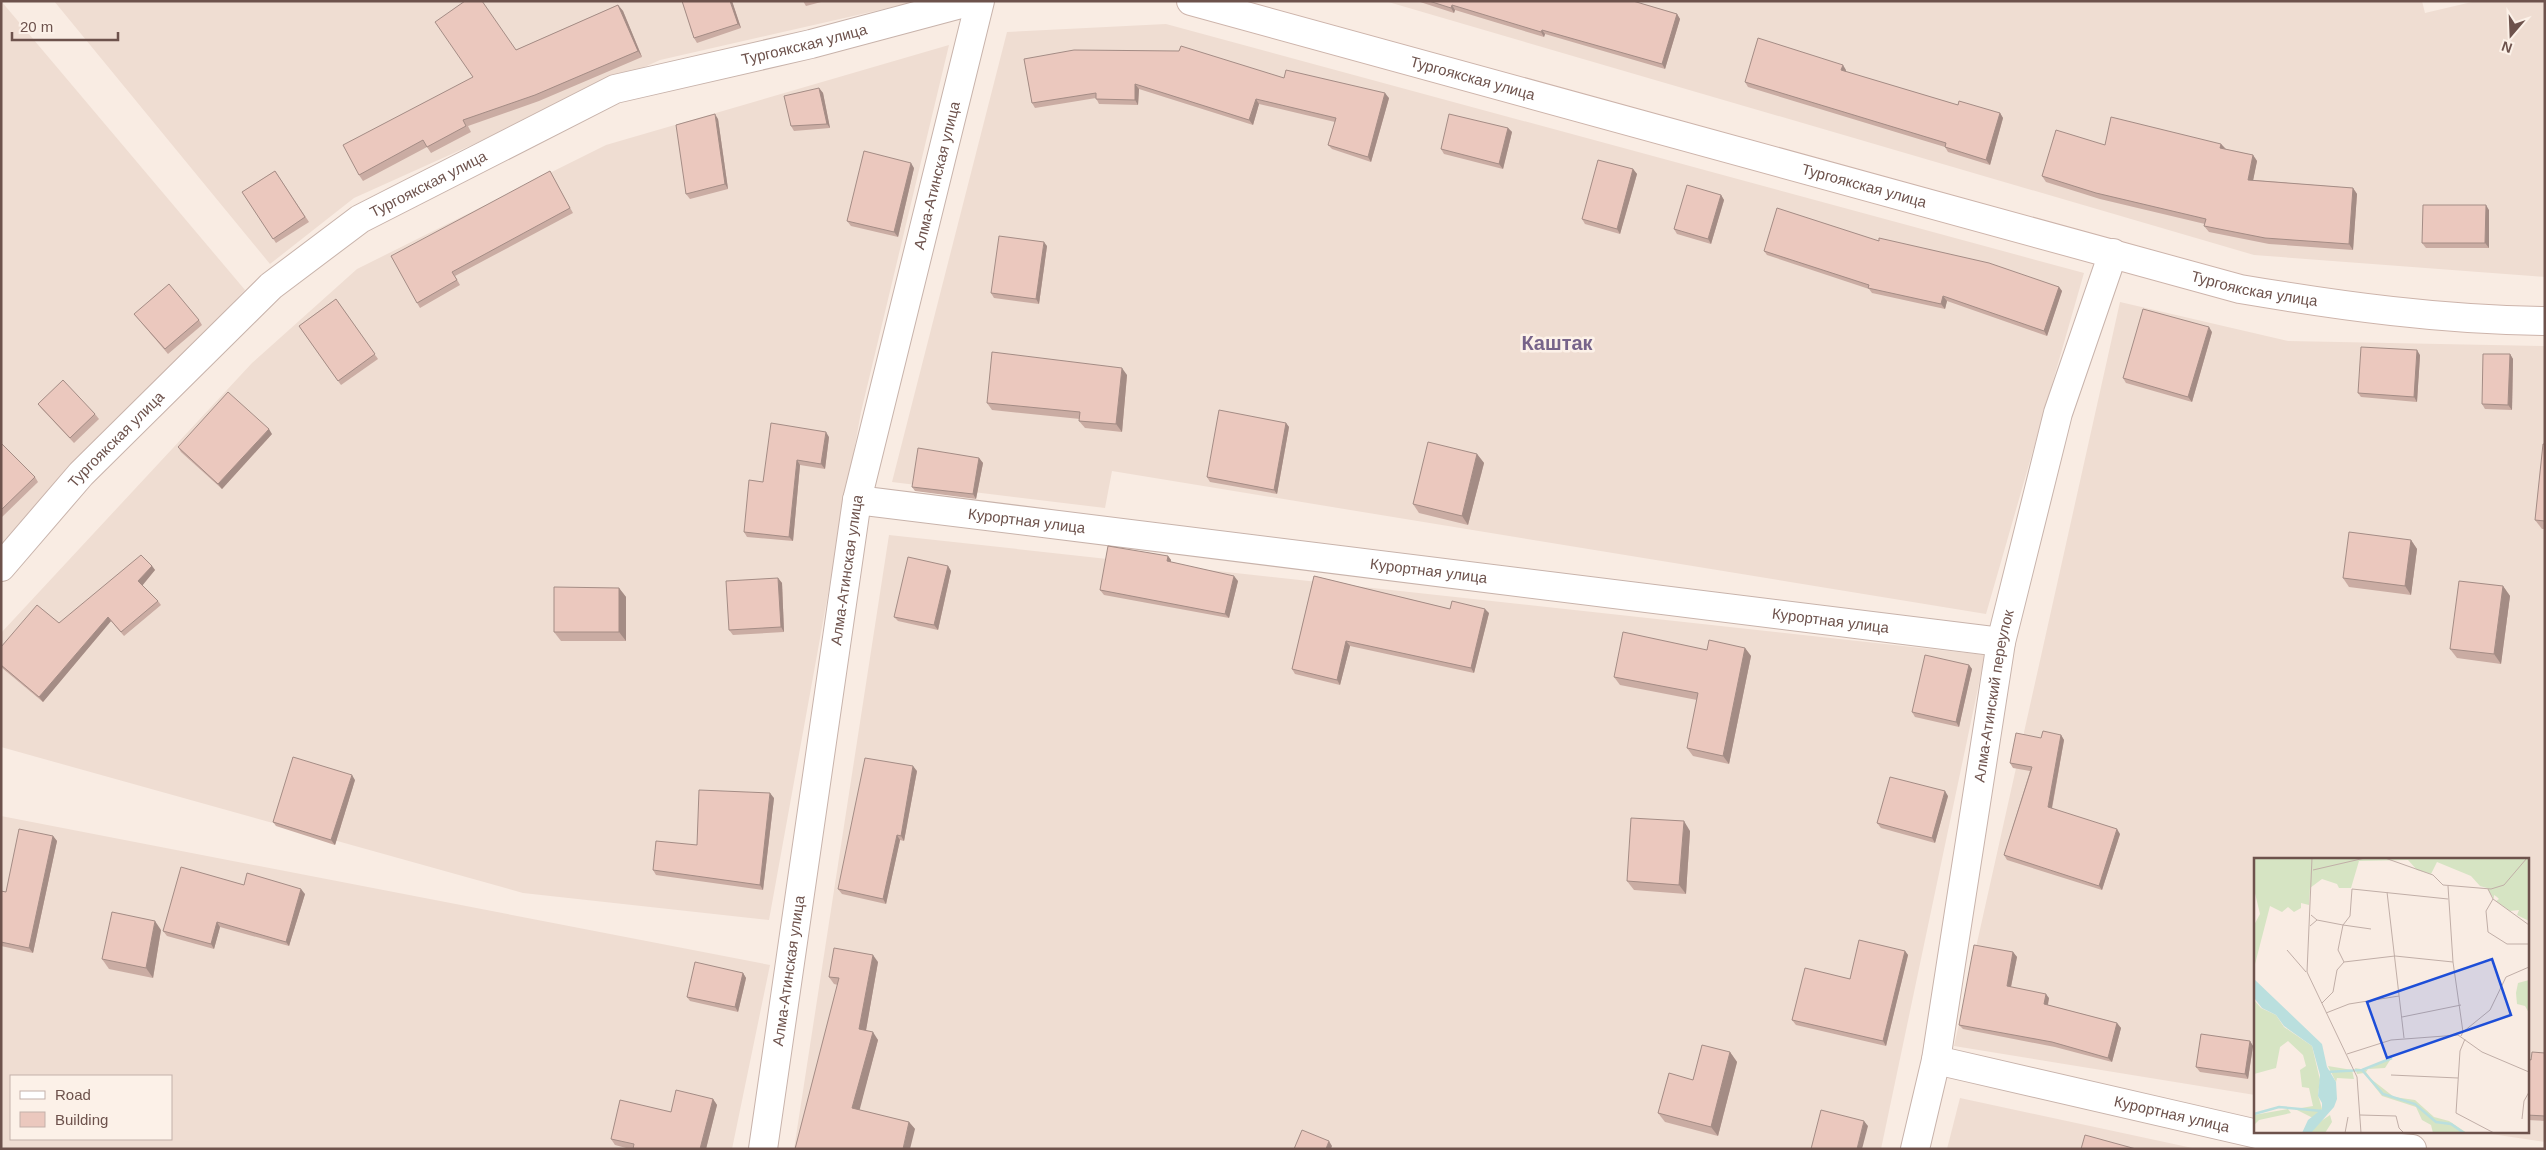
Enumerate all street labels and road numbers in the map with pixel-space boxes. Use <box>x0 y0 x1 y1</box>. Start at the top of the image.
street label: Тургоякская улица <box>740 20 869 68</box>
street label: Тургоякская улица <box>1408 53 1538 103</box>
street label: Алма-Атинская улица <box>910 99 963 251</box>
street label: Тургоякская улица <box>367 147 490 221</box>
street label: Тургоякская улица <box>1800 160 1929 211</box>
street label: Тургоякская улица <box>2190 267 2320 309</box>
street label: Тургоякская улица <box>64 387 168 491</box>
street label: Алма-Атинская улица <box>827 492 866 646</box>
street label: Курортная улица <box>967 505 1087 536</box>
street label: Курортная улица <box>1369 555 1489 586</box>
street label: Курортная улица <box>1771 605 1891 636</box>
street label: Алма-Атинский переулок <box>1970 607 2017 783</box>
street label: Алма-Атинская улица <box>769 894 808 1047</box>
street label: Курортная улица <box>2113 1092 2232 1135</box>

